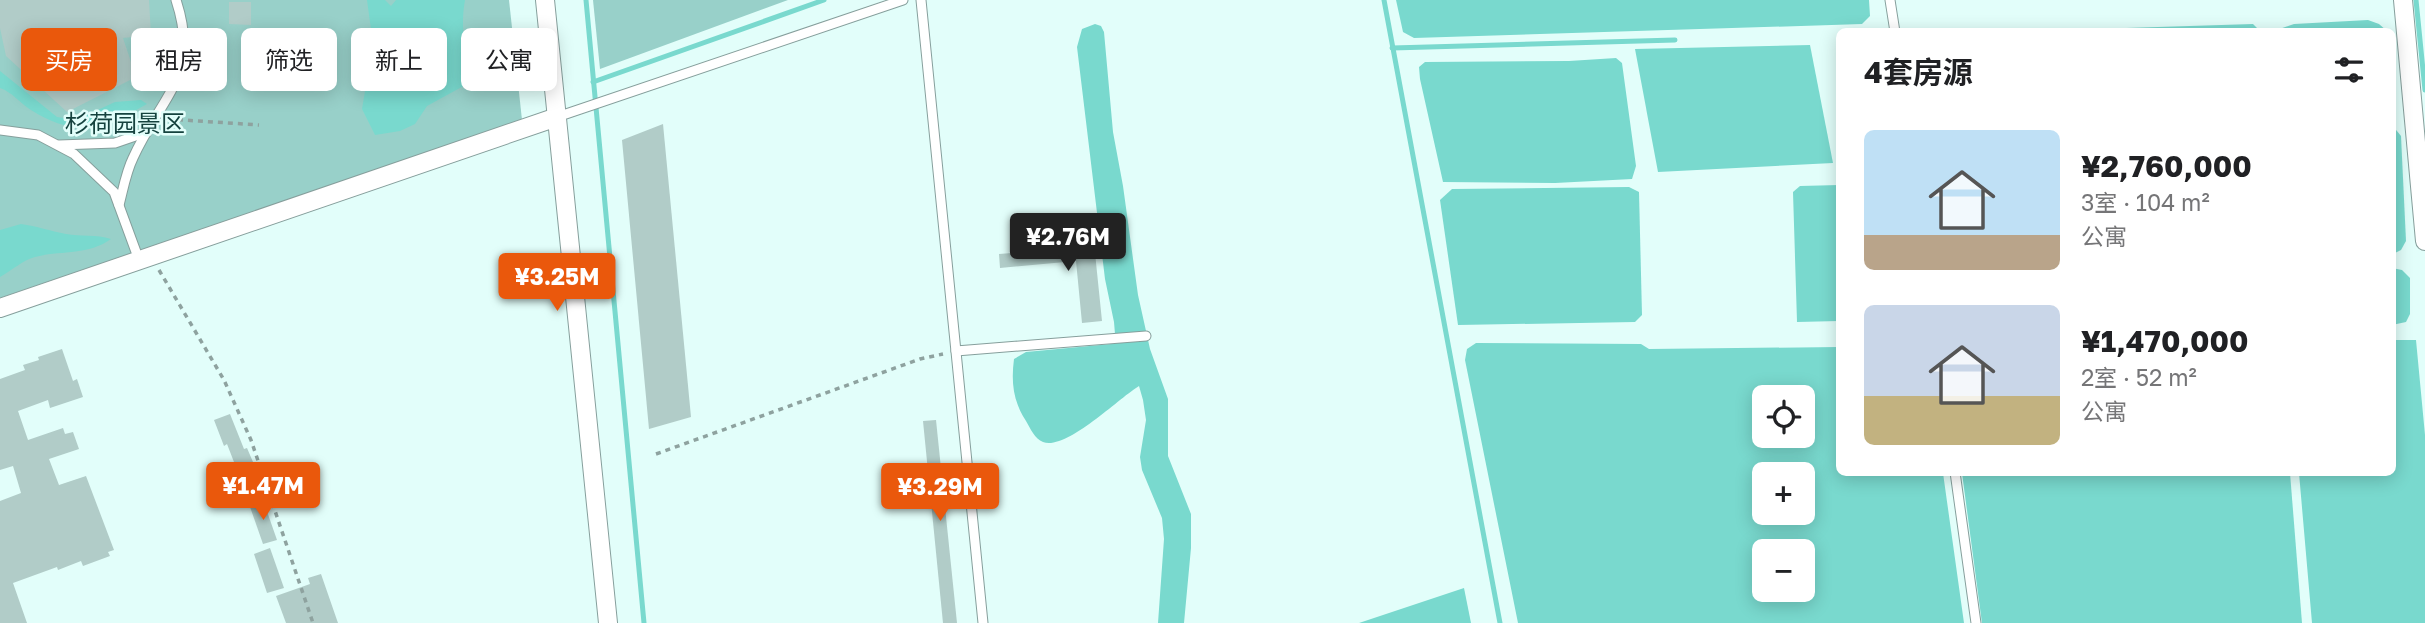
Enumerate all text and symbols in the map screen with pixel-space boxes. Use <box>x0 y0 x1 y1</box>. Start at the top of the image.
chip: 买房 <box>21 28 117 91</box>
chip: 租房 <box>131 28 227 91</box>
chip: 筛选 <box>241 28 337 91</box>
chip: 新上 <box>351 28 447 91</box>
chip: 公寓 <box>461 28 557 91</box>
icon: filters <box>2330 51 2368 89</box>
text: 4套房源 <box>1864 54 1973 90</box>
park label: 杉荷园景区 <box>65 108 185 137</box>
text: ¥2,760,000 <box>2081 148 2252 184</box>
icon: home <box>1920 158 2004 242</box>
text: 3室 · 104 m² <box>2081 188 2210 216</box>
pin: ¥2.76M <box>1011 214 1125 273</box>
text: ¥2.76M <box>1026 222 1110 250</box>
text: 公寓 <box>2081 222 2127 250</box>
pin: ¥3.25M <box>500 254 614 313</box>
text: ¥3.25M <box>514 262 600 290</box>
text: ¥1,470,000 <box>2081 323 2249 359</box>
icon: home <box>1920 333 2004 417</box>
text: 2室 · 52 m² <box>2081 363 2197 391</box>
map controls <box>1752 385 1815 602</box>
button: locate <box>1752 385 1815 448</box>
text: 公寓 <box>2081 397 2127 425</box>
pin: ¥1.47M <box>206 462 320 522</box>
button: + <box>1752 462 1815 525</box>
pin: ¥3.29M <box>883 463 997 523</box>
text: ¥1.47M <box>222 471 304 499</box>
text: ¥3.29M <box>897 472 983 500</box>
button: − <box>1752 539 1815 602</box>

